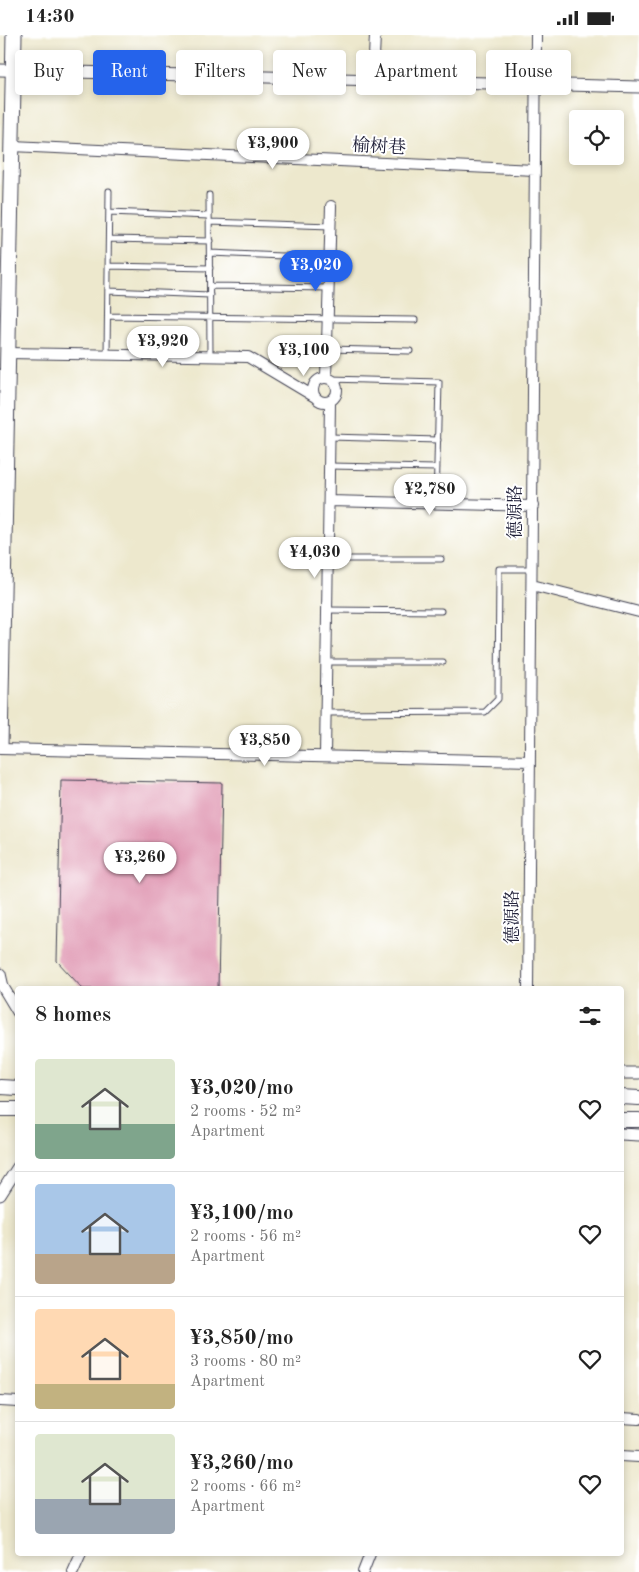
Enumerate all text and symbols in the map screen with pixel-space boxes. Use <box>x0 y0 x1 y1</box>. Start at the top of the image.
text: 14:30 <box>25 8 74 27</box>
chip: Buy <box>15 50 83 95</box>
chip: Rent <box>93 50 166 95</box>
chip: Filters <box>176 50 263 95</box>
chip: New <box>273 50 346 95</box>
chip: Apartment <box>356 50 476 95</box>
chip: House <box>486 50 571 95</box>
map controls <box>569 110 624 165</box>
button: locate <box>569 110 624 165</box>
pin: ¥3,900 <box>232 127 314 170</box>
street label: 榆树巷 <box>352 135 407 157</box>
text: ¥3,900 <box>248 136 298 152</box>
pin: ¥3,020 <box>275 249 357 292</box>
text: ¥3,020 <box>291 258 341 274</box>
pin: ¥3,920 <box>122 325 204 368</box>
text: ¥3,920 <box>138 334 188 350</box>
pin: ¥3,100 <box>263 335 345 377</box>
text: ¥3,100 <box>279 343 329 359</box>
pin: ¥2,780 <box>389 473 471 516</box>
text: ¥2,780 <box>405 482 455 498</box>
street label: 德源路 <box>505 485 525 539</box>
pin: ¥4,030 <box>274 537 356 579</box>
text: ¥4,030 <box>290 545 340 561</box>
pin: ¥3,850 <box>224 725 306 767</box>
text: ¥3,850 <box>240 733 290 749</box>
pin: ¥3,260 <box>99 841 181 884</box>
text: ¥3,260 <box>115 850 165 866</box>
street label: 德源路 <box>502 890 522 944</box>
icon: filters <box>576 1002 604 1030</box>
text: 8 homes <box>35 1005 111 1026</box>
text: ¥3,020/mo <box>190 1078 294 1099</box>
icon: home <box>75 1079 135 1139</box>
icon: heart <box>576 1095 604 1123</box>
text: 2 rooms · 52 m² <box>190 1104 301 1120</box>
text: Apartment <box>190 1124 265 1140</box>
text: ¥3,100/mo <box>190 1203 294 1224</box>
icon: home <box>75 1204 135 1264</box>
icon: heart <box>576 1220 604 1248</box>
text: 2 rooms · 56 m² <box>190 1229 301 1245</box>
text: Apartment <box>190 1249 265 1265</box>
text: ¥3,850/mo <box>190 1328 294 1349</box>
icon: home <box>75 1329 135 1389</box>
icon: heart <box>576 1345 604 1373</box>
text: 3 rooms · 80 m² <box>190 1354 301 1370</box>
text: Apartment <box>190 1374 265 1390</box>
text: ¥3,260/mo <box>190 1453 294 1474</box>
icon: home <box>75 1454 135 1514</box>
icon: heart <box>576 1470 604 1498</box>
text: 2 rooms · 66 m² <box>190 1479 301 1495</box>
text: Apartment <box>190 1499 265 1515</box>

